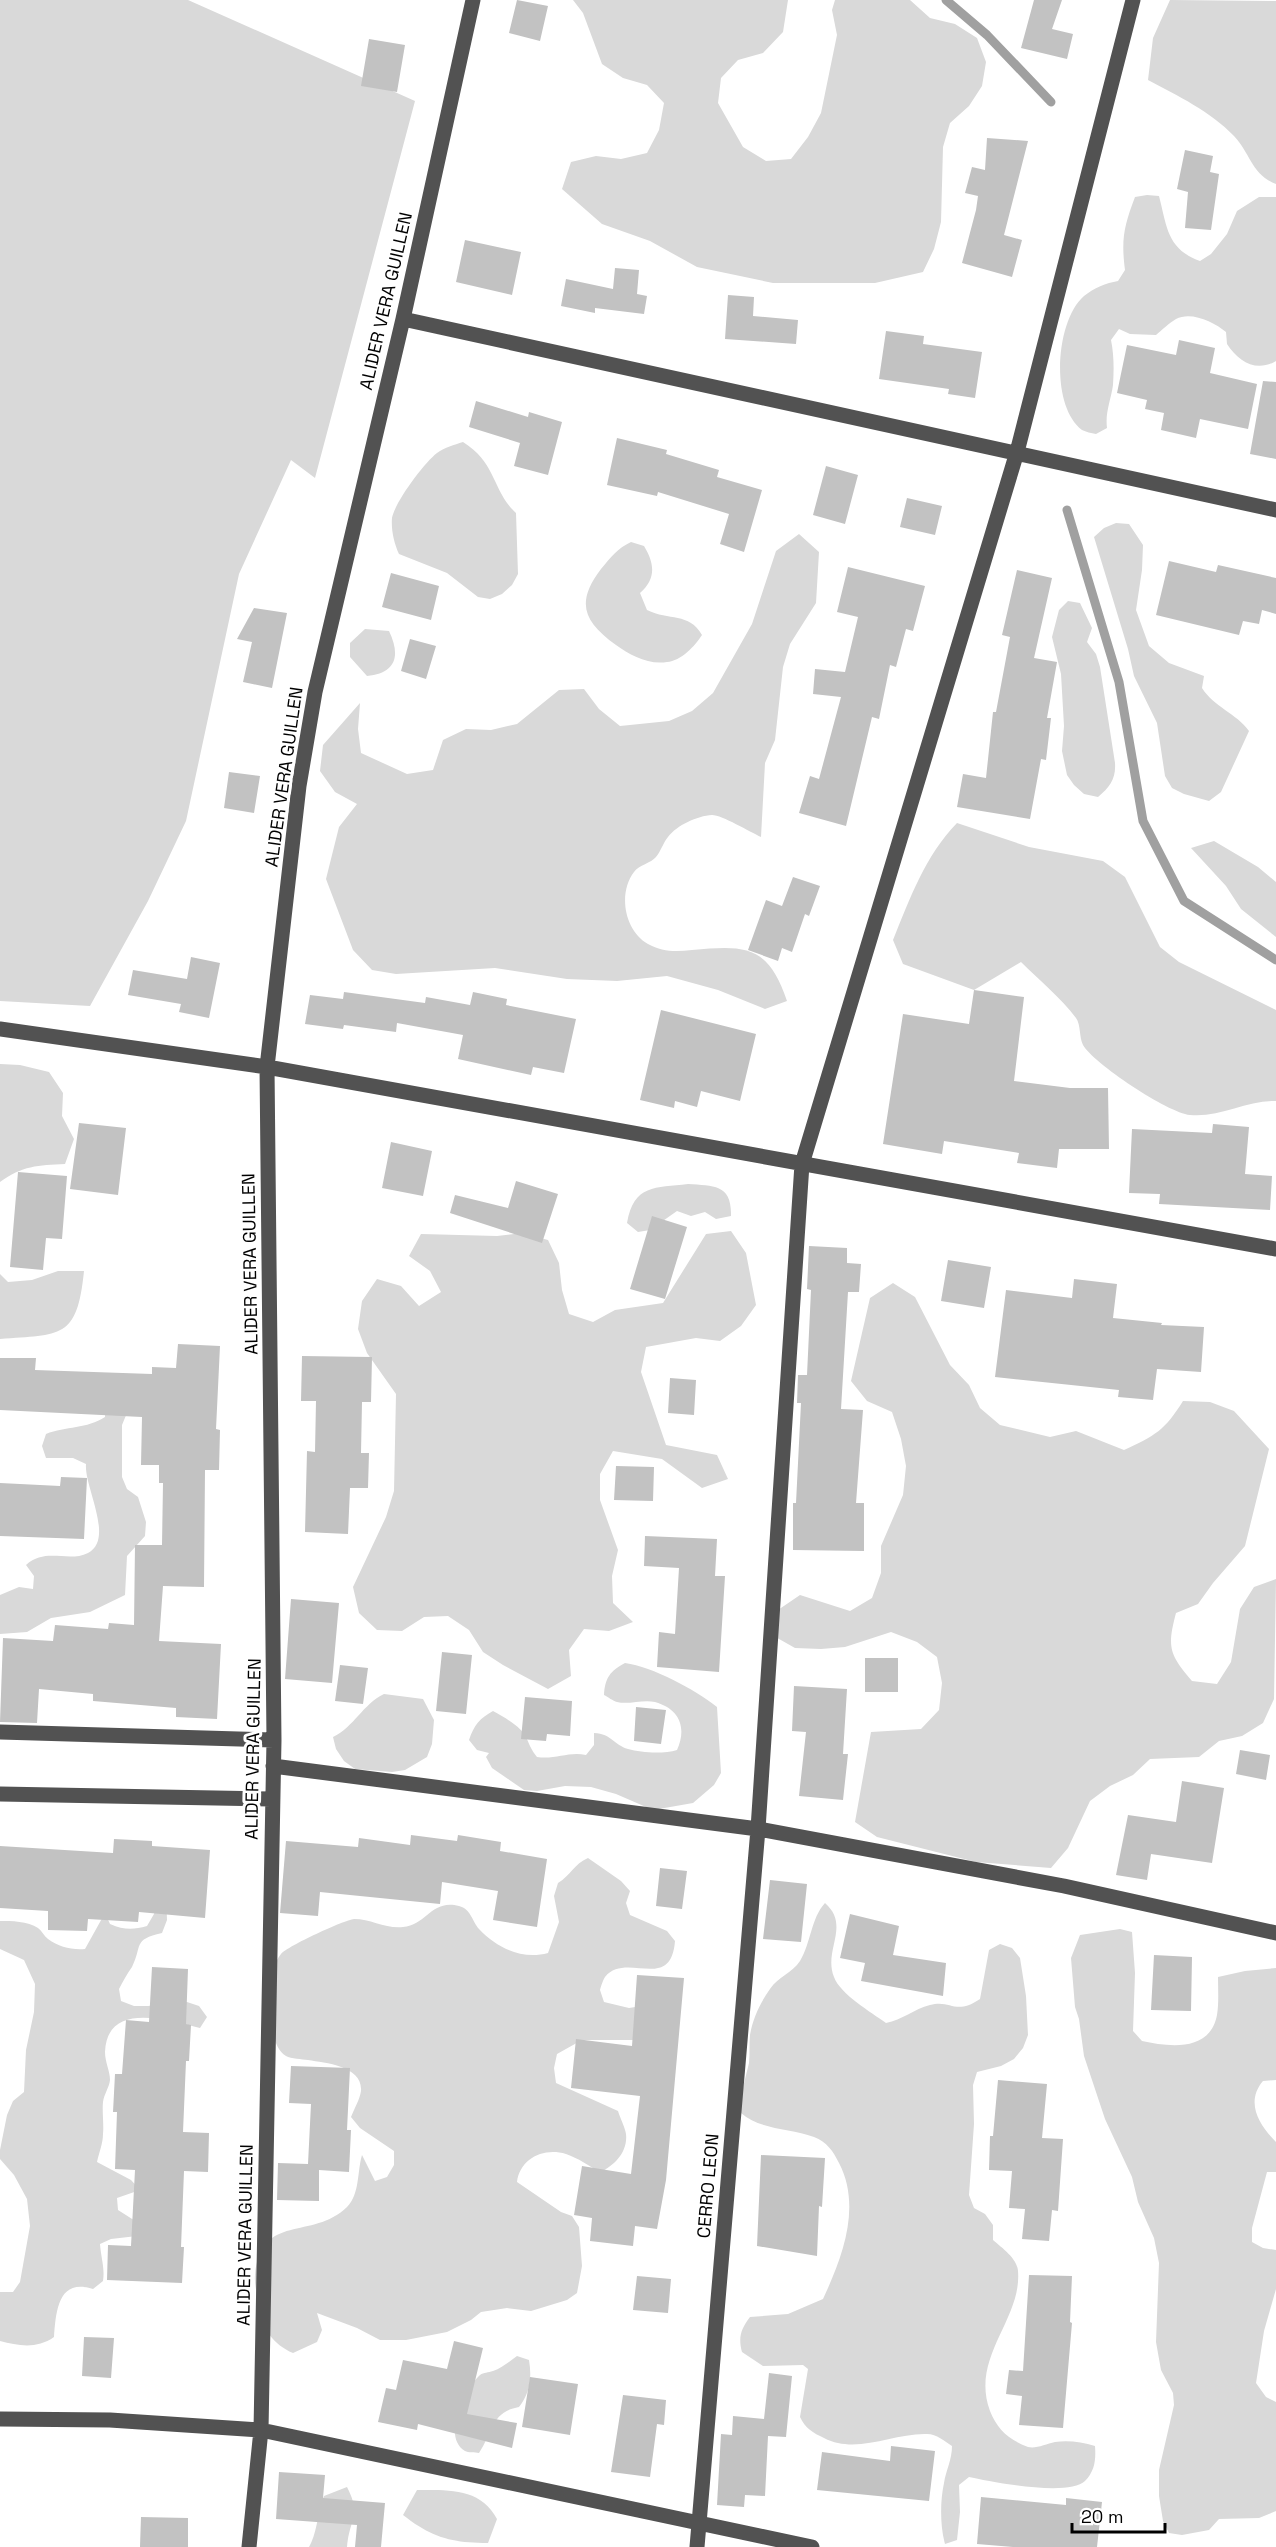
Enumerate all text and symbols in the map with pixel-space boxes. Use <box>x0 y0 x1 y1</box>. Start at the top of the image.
street label: ALIDER VERA GUILLEN <box>354 210 417 392</box>
street label: ALIDER VERA GUILLEN <box>259 685 308 869</box>
street label: ALIDER VERA GUILLEN <box>236 1173 263 1355</box>
street label: ALIDER VERA GUILLEN <box>239 1658 266 1840</box>
street label: CERRO LEON <box>691 2133 724 2239</box>
street label: ALIDER VERA GUILLEN <box>231 2144 258 2326</box>
scale bar <box>1072 2496 1165 2534</box>
text: 20 m <box>1081 2505 1124 2528</box>

